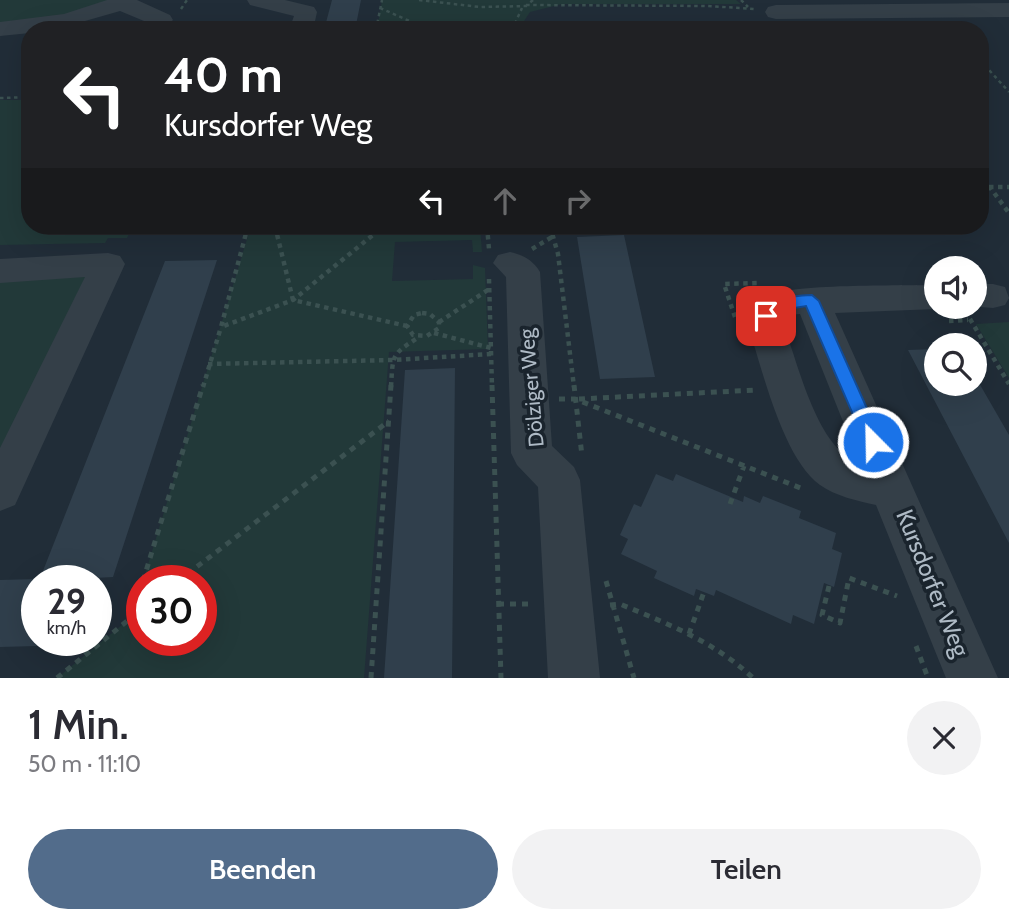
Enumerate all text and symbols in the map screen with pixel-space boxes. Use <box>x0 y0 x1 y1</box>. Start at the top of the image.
text: 40 m <box>164 45 283 104</box>
icon: left <box>49 49 140 140</box>
text: Kursdorfer Weg <box>164 105 372 144</box>
icon: left <box>413 182 451 220</box>
icon: ahead <box>486 182 524 220</box>
icon: right <box>559 182 597 220</box>
map controls <box>924 256 987 396</box>
button: sound <box>924 256 987 319</box>
pin <box>736 286 796 346</box>
icon: arrive <box>747 297 785 335</box>
street label: Dölziger Weg <box>513 327 549 448</box>
button: search <box>924 333 987 396</box>
position arrow <box>836 405 910 479</box>
street label: Kursdorfer Weg <box>890 505 976 662</box>
speed limit sign: 30 <box>126 565 217 656</box>
text: 29 <box>47 580 86 623</box>
text: km/h <box>47 617 86 639</box>
text: 1 Min. <box>28 698 129 750</box>
button: close <box>907 701 981 775</box>
text: 50 m · 11:10 <box>28 750 141 778</box>
button: Beenden <box>28 829 498 909</box>
button: Teilen <box>512 829 981 909</box>

